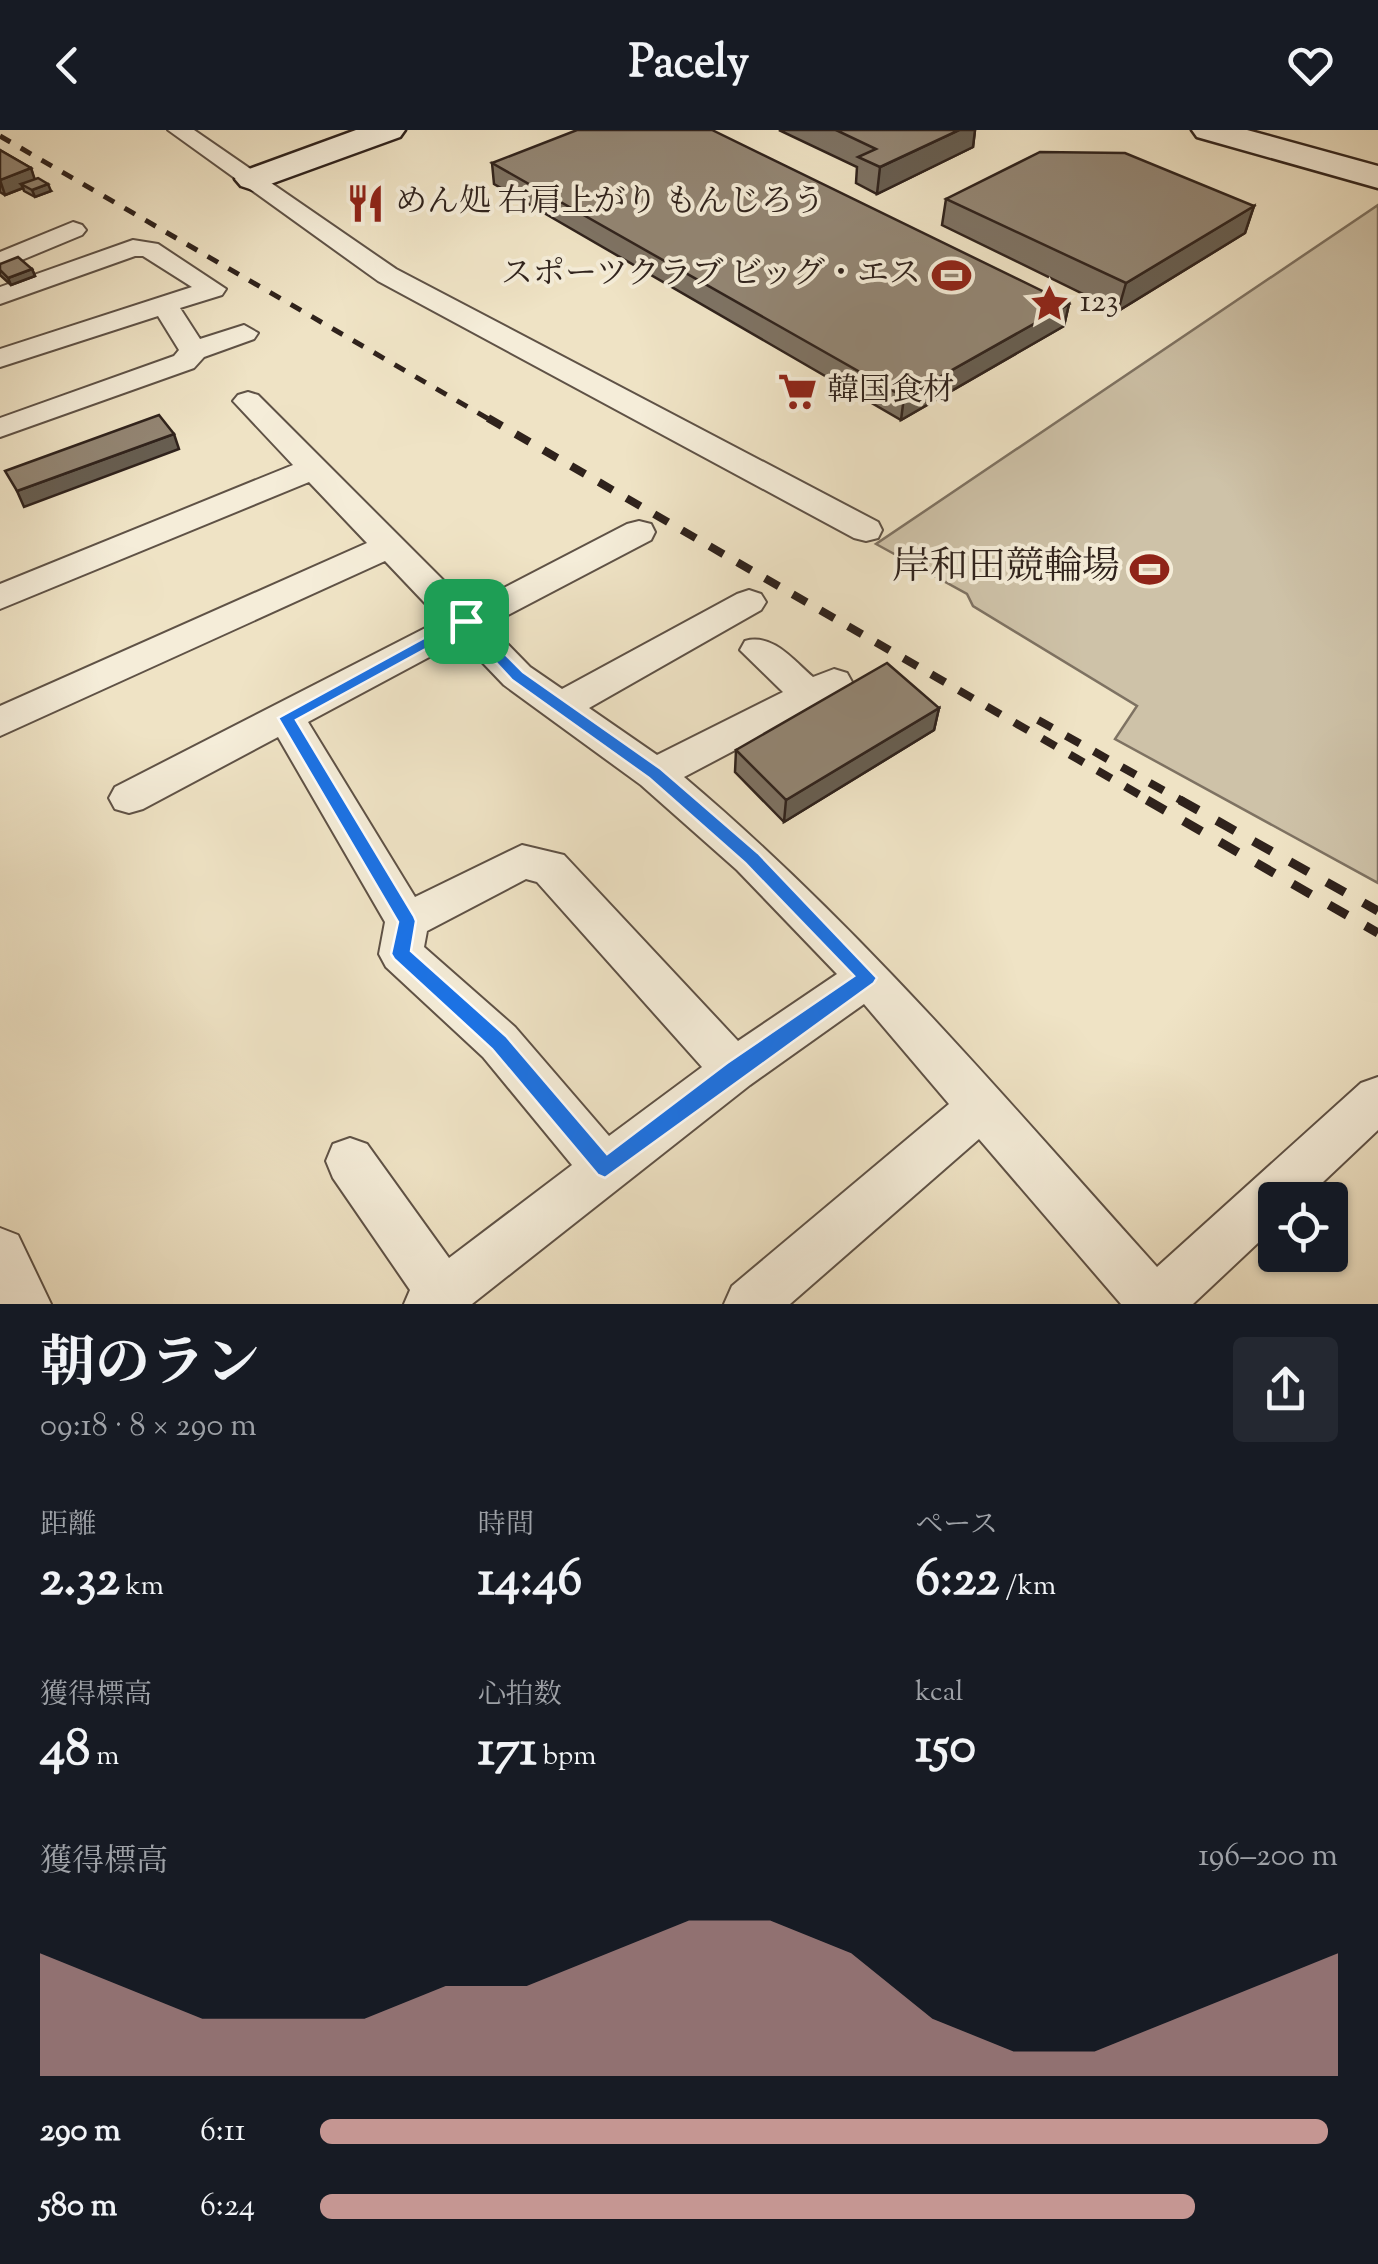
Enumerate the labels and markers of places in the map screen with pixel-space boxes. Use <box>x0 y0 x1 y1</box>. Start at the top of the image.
place label: めん処 右肩上がり もんじろう <box>395 180 825 226</box>
restaurant icon: めん処 右肩上がり もんじろう <box>344 182 386 224</box>
place label: スポーツクラブ ビッグ・エス <box>501 252 921 298</box>
sports icon: スポーツクラブ ビッグ・エス <box>930 254 972 296</box>
place label: 123 <box>1080 280 1119 326</box>
place icon: 123 <box>1029 282 1071 324</box>
place label: 韓国食材 <box>827 369 955 415</box>
supermarket icon: 韓国食材 <box>776 371 818 413</box>
place label: 岸和田競輪場 <box>892 542 1120 596</box>
sports icon: 岸和田競輪場 <box>1129 548 1171 590</box>
pin <box>424 579 509 664</box>

